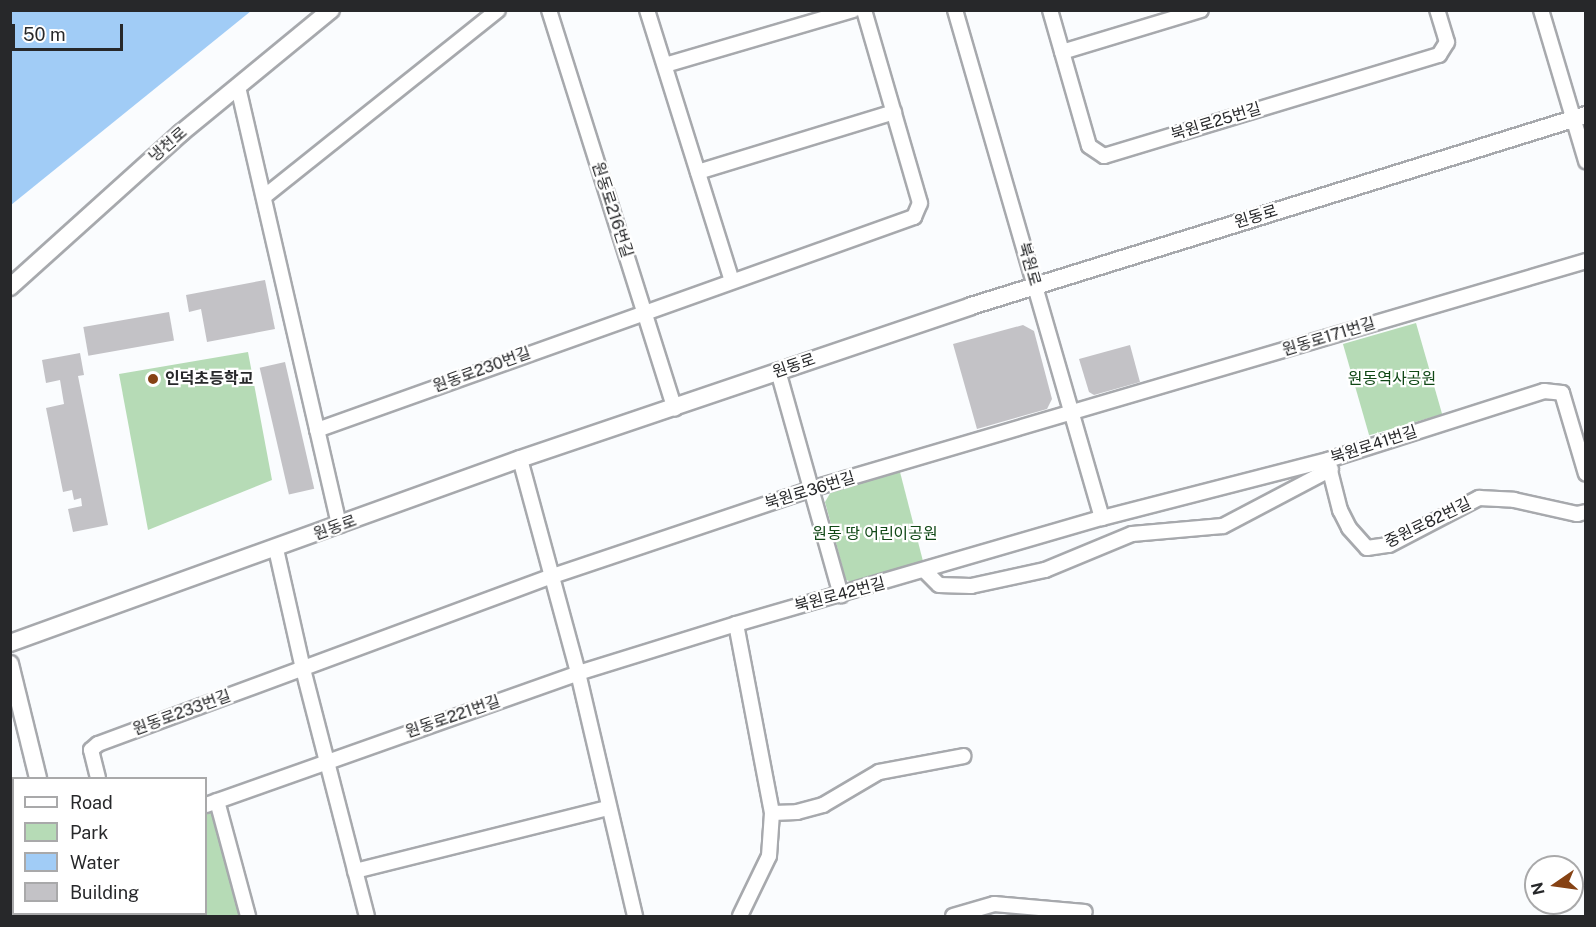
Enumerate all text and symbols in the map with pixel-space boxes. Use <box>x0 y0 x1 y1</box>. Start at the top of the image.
scale bar <box>15 12 126 50</box>
text: 50 m <box>23 24 66 45</box>
street label: 북원로25번길 <box>1169 99 1263 145</box>
street label: 냉천로 <box>145 123 191 167</box>
street label: 원동로216번길 <box>587 160 637 260</box>
street label: 원동로 <box>1232 201 1280 233</box>
street label: 북원로 <box>1014 240 1044 288</box>
street label: 원동로171번길 <box>1280 314 1378 360</box>
street label: 원동로230번길 <box>430 343 534 397</box>
street label: 원동로 <box>770 350 818 382</box>
place label: 인덕초등학교 <box>165 369 253 389</box>
park label: 원동역사공원 <box>1348 369 1436 389</box>
marker: 인덕초등학교 <box>146 372 160 386</box>
street label: 북원로41번길 <box>1328 422 1420 468</box>
street label: 북원로36번길 <box>762 468 858 514</box>
street label: 중원로82번길 <box>1382 494 1474 552</box>
street label: 원동로 <box>311 511 359 545</box>
park label: 원동 땅 어린이공원 <box>812 524 938 544</box>
street label: 북원로42번길 <box>793 574 887 616</box>
street label: 원동로233번길 <box>130 686 234 740</box>
street label: 원동로221번길 <box>403 692 503 742</box>
legend <box>12 777 207 915</box>
text: Road <box>70 792 113 813</box>
text: Park <box>70 822 108 843</box>
text: Water <box>70 852 120 873</box>
north arrow <box>1524 855 1584 915</box>
text: N <box>1527 880 1549 897</box>
text: Building <box>70 882 139 903</box>

